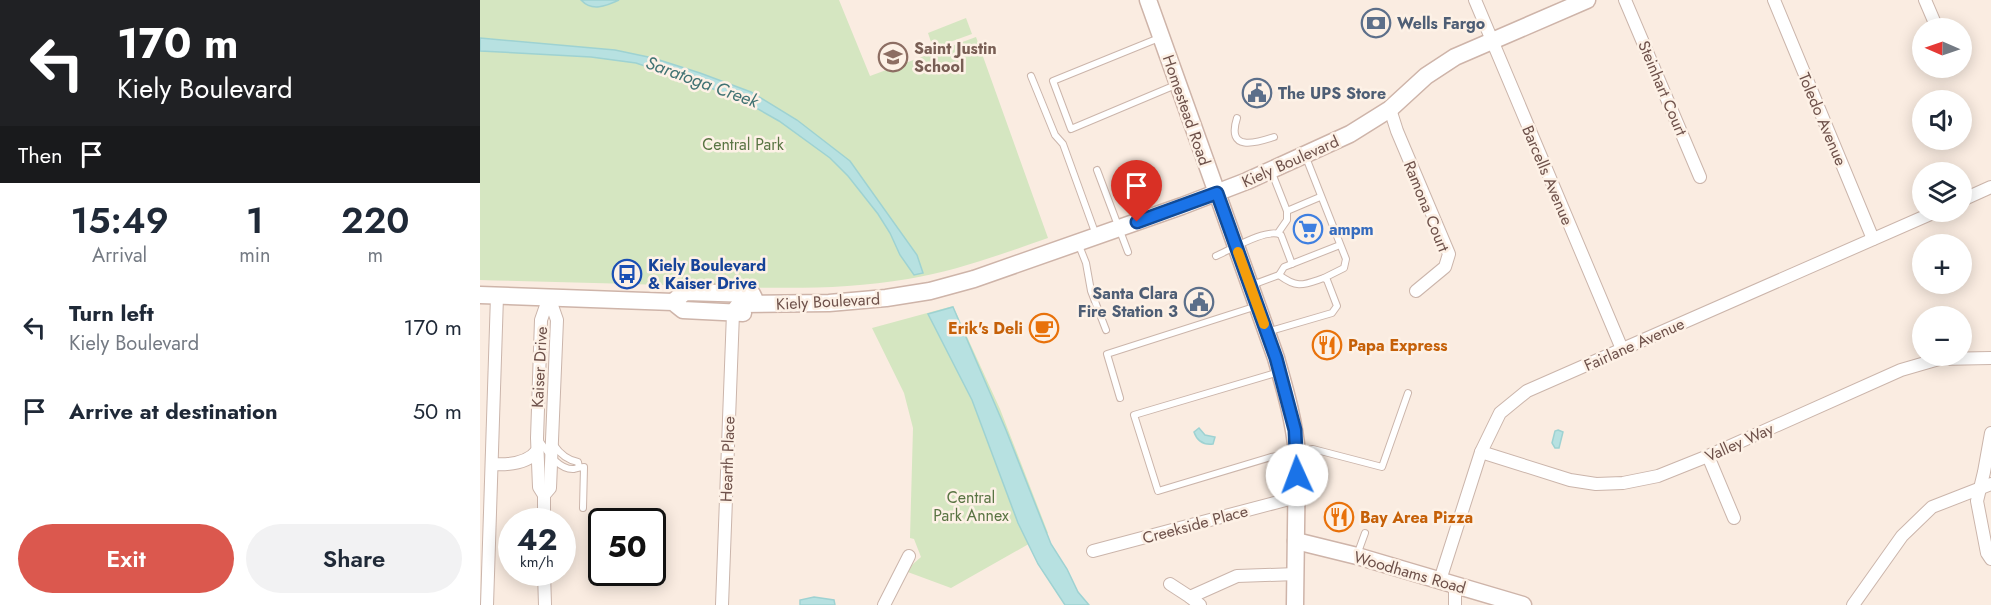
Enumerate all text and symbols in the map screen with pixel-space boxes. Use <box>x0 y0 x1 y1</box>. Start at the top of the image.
bank icon: Wells Fargo <box>1360 7 1392 39</box>
place label: Wells Fargo <box>1397 12 1485 35</box>
text: 170 m <box>117 13 239 74</box>
north arrow <box>1912 18 1972 78</box>
map controls <box>1912 18 1972 366</box>
icon: left <box>18 24 96 102</box>
place label: Saint Justin School <box>914 37 997 78</box>
street label: Steinhart Court <box>1632 37 1693 139</box>
school or university icon: Saint Justin School <box>877 41 909 73</box>
water label: Saratoga Creek <box>642 50 763 115</box>
street label: Homestead Road <box>1157 52 1216 169</box>
text: Kiely Boulevard <box>117 69 293 108</box>
street label: Toledo Avenue <box>1793 69 1852 169</box>
public building icon: The UPS Store <box>1241 77 1273 109</box>
place label: The UPS Store <box>1278 82 1386 105</box>
button: sound <box>1912 90 1972 150</box>
street label: Barcells Avenue <box>1516 122 1579 229</box>
street label: Kiely Boulevard <box>1238 130 1342 193</box>
park label: Central Park <box>702 133 785 156</box>
icon: arrive <box>75 138 108 171</box>
text: Then <box>18 139 63 171</box>
street label: Ramona Court <box>1398 157 1455 255</box>
pin <box>1111 160 1162 222</box>
button: layers <box>1912 162 1972 222</box>
icon: arrive <box>1120 169 1153 202</box>
text: 15:49 <box>71 194 169 246</box>
text: 1 <box>246 194 264 246</box>
text: 220 <box>341 194 409 246</box>
supermarket icon: ampm <box>1292 213 1324 245</box>
place label: ampm <box>1329 218 1374 241</box>
button: + <box>1912 234 1972 294</box>
text: Arrival <box>92 241 147 270</box>
text: min <box>239 241 271 270</box>
text: m <box>367 241 383 270</box>
place label: Kiely Boulevard & Kaiser Drive <box>648 254 766 295</box>
bus stop icon: Kiely Boulevard & Kaiser Drive <box>611 258 643 290</box>
place label: Santa Clara Fire Station 3 <box>1078 282 1178 323</box>
public building icon: Santa Clara Fire Station 3 <box>1183 286 1215 318</box>
street label: Kiely Boulevard <box>775 287 881 316</box>
text: Turn left <box>69 297 154 329</box>
button: − <box>1912 306 1972 366</box>
icon: left <box>18 311 51 344</box>
text: 170 m <box>404 311 462 343</box>
cafe icon: Erik's Deli <box>1028 312 1060 344</box>
street label: Fairlane Avenue <box>1580 312 1688 377</box>
place label: Erik's Deli <box>948 317 1023 340</box>
street label: Kaiser Drive <box>526 326 553 408</box>
text: Kiely Boulevard <box>69 329 199 358</box>
restaurant icon: Papa Express <box>1311 329 1343 361</box>
place label: Papa Express <box>1348 334 1448 357</box>
icon: arrive <box>18 395 51 428</box>
text: Arrive at destination <box>69 395 278 427</box>
text: 50 m <box>413 395 462 427</box>
street label: Hearth Place <box>715 416 740 502</box>
street label: Valley Way <box>1701 417 1778 468</box>
position arrow <box>1265 443 1329 507</box>
park label: Central Park Annex <box>933 486 1009 527</box>
street label: Creekside Place <box>1140 499 1251 550</box>
restaurant icon: Bay Area Pizza <box>1323 501 1355 533</box>
place label: Bay Area Pizza <box>1360 506 1473 529</box>
speed limit sign: 50 <box>588 508 666 586</box>
text: 42 <box>517 518 557 561</box>
button: Exit <box>18 524 234 593</box>
button: Share <box>246 524 462 593</box>
street label: Woodhams Road <box>1351 546 1469 599</box>
text: km/h <box>520 551 554 573</box>

